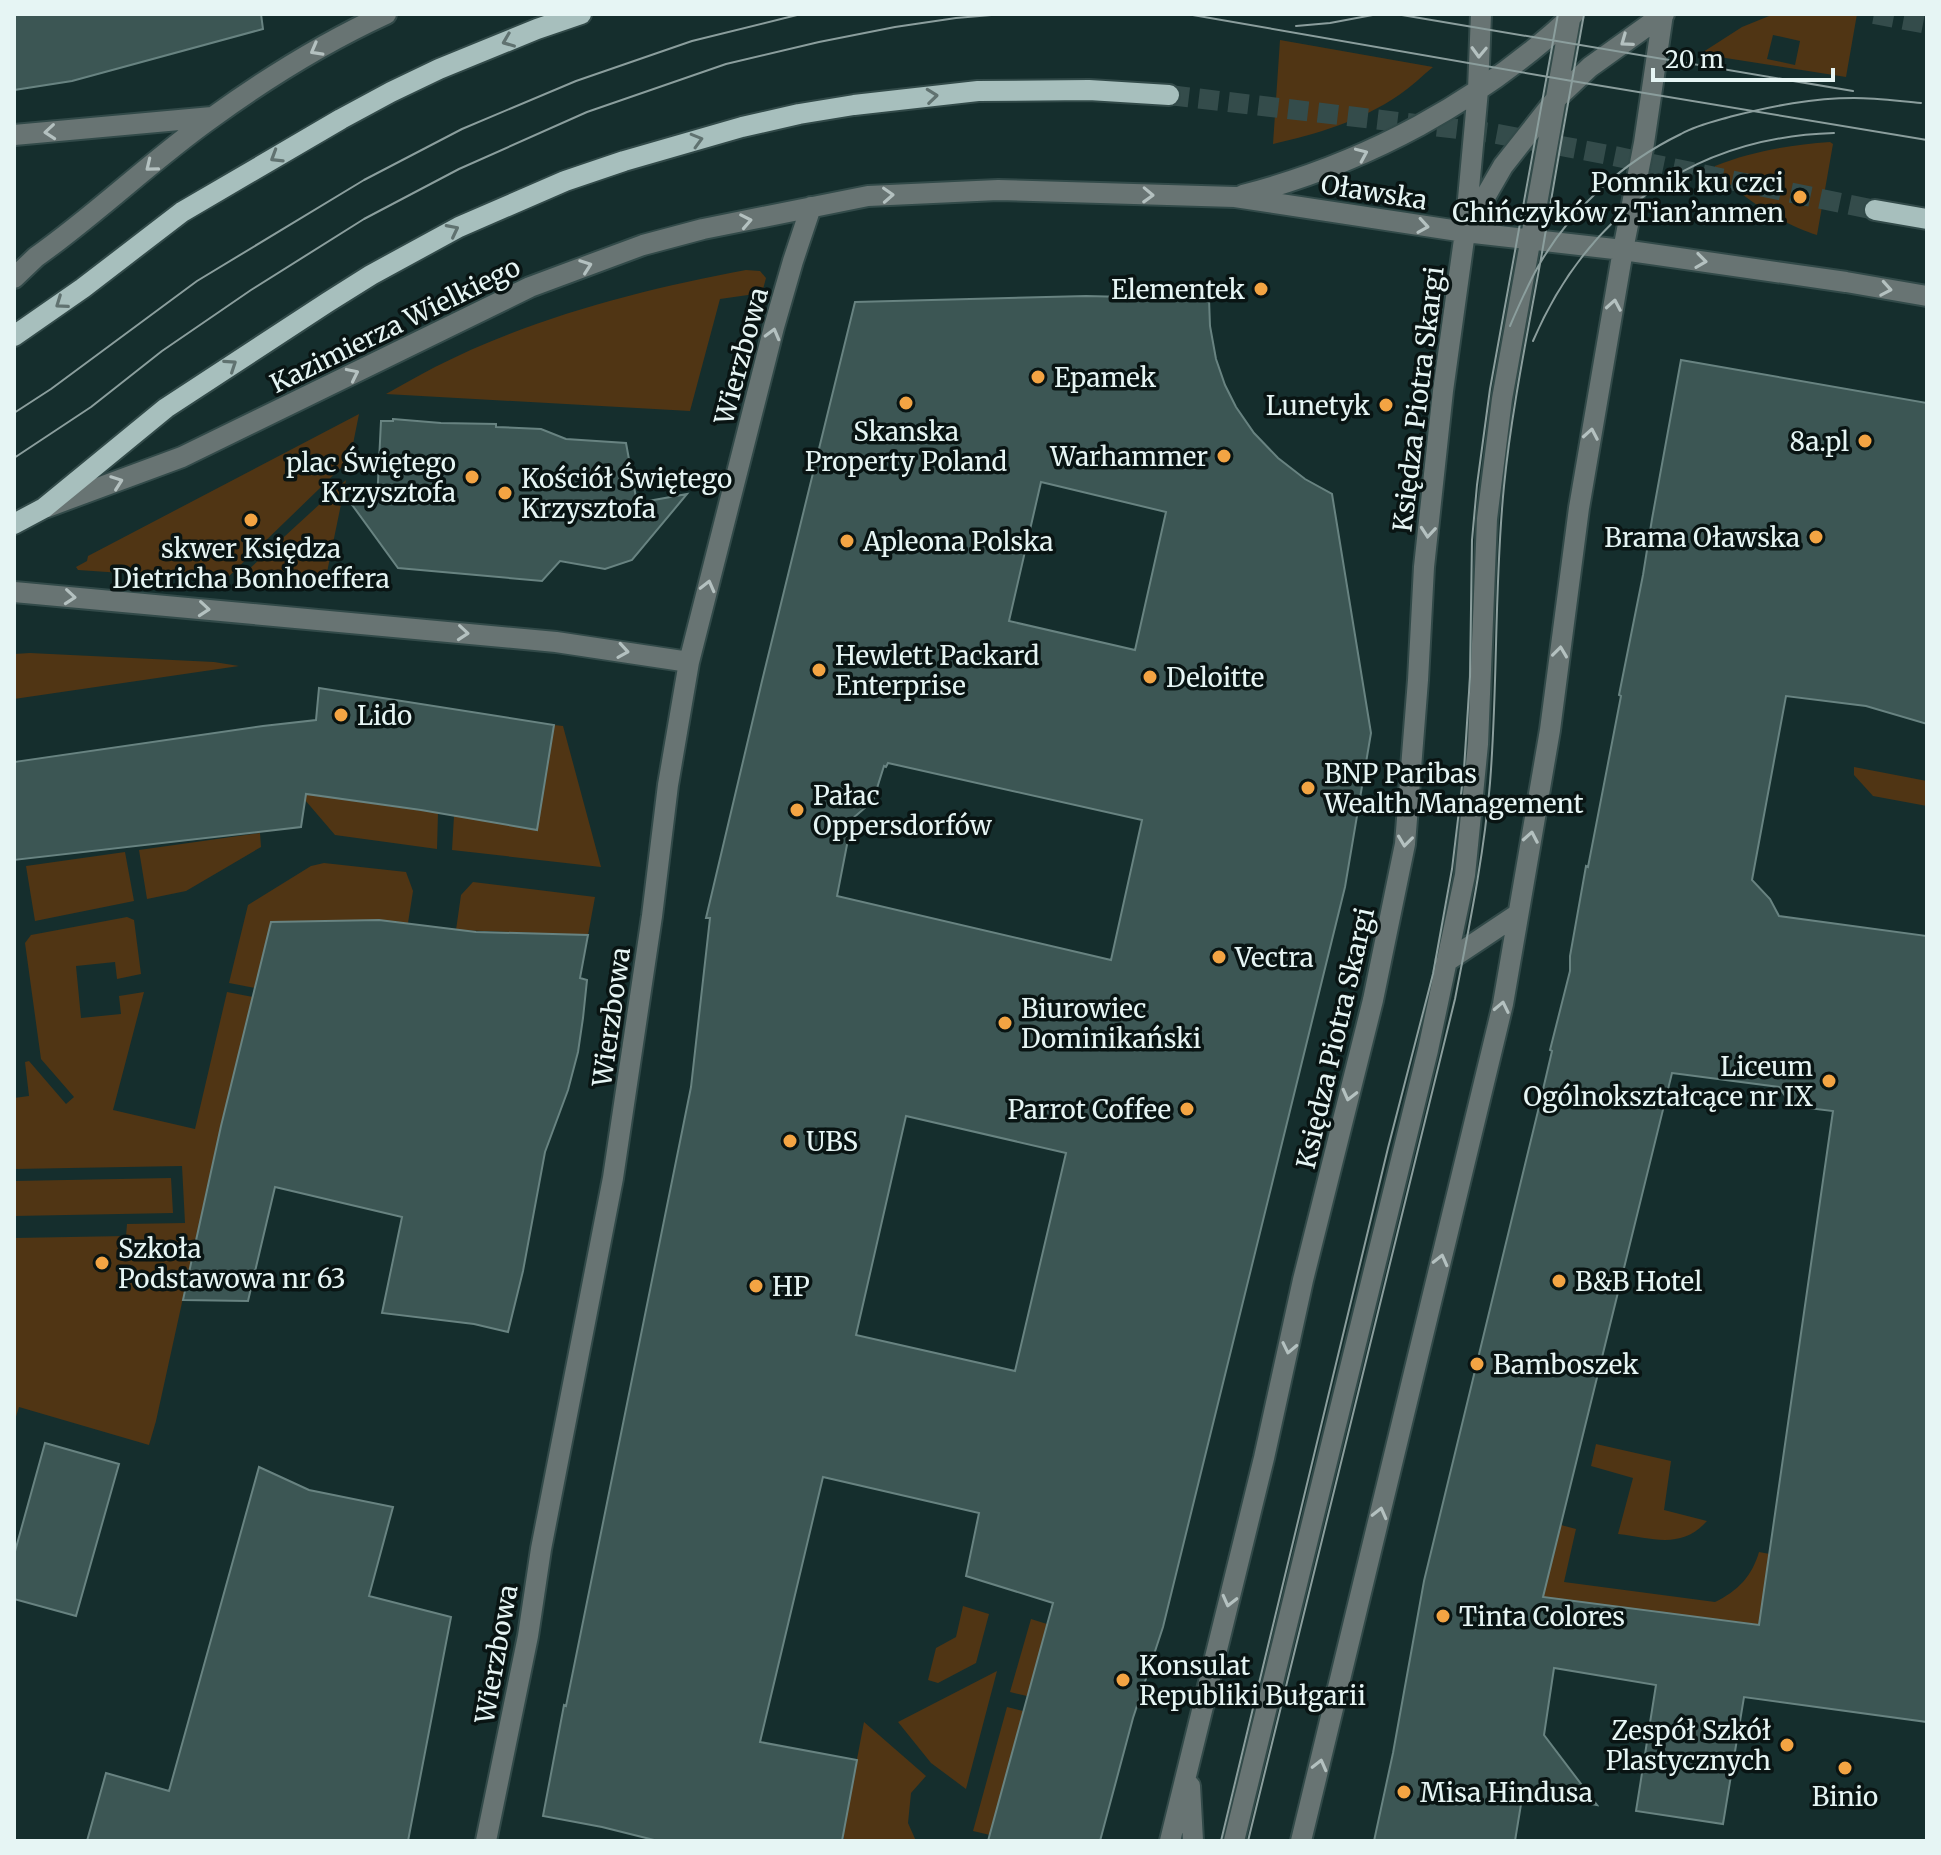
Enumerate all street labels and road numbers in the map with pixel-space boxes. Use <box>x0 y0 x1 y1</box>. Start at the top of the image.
street label: Oławska <box>1319 167 1430 217</box>
street label: Kazimierza Wielkiego <box>265 250 525 400</box>
street label: Księdza Piotra Skargi <box>1385 264 1451 534</box>
street label: Wierzbowa <box>707 284 775 429</box>
street label: Księdza Piotra Skargi <box>1289 904 1381 1172</box>
street label: Wierzbowa <box>585 945 637 1090</box>
street label: Wierzbowa <box>467 1582 524 1727</box>

